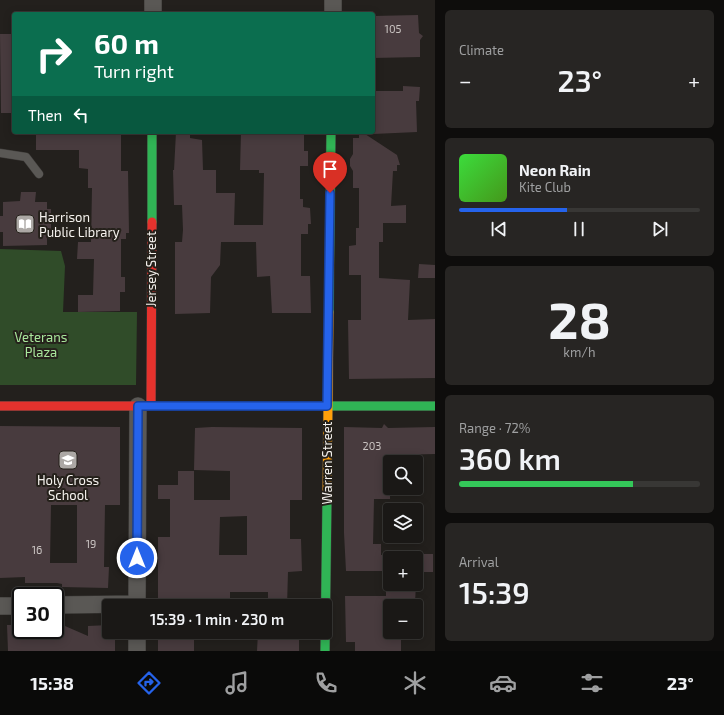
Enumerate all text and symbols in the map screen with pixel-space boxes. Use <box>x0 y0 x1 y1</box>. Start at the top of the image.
house number: 105 <box>385 22 402 35</box>
text: 60 m <box>94 26 159 60</box>
icon: right <box>28 28 80 80</box>
text: Climate <box>459 42 504 58</box>
text: Turn right <box>94 60 174 82</box>
text: 23° <box>558 62 602 98</box>
text: − <box>459 67 472 93</box>
text: + <box>688 67 700 93</box>
icon: left <box>70 104 92 126</box>
text: Then <box>28 106 62 124</box>
pin <box>313 152 347 193</box>
icon: arrive <box>319 158 341 180</box>
text: Neon Rain <box>519 161 591 179</box>
text: Kite Club <box>519 179 571 195</box>
place label: Harrison Public Library <box>39 209 120 240</box>
library icon: Harrison Public Library <box>14 213 36 235</box>
icon: previous <box>488 218 510 240</box>
icon: pause <box>568 218 590 240</box>
icon: next <box>649 218 671 240</box>
street label: Jersey Street <box>143 231 159 307</box>
text: 28 <box>548 287 611 349</box>
park label: Veterans Plaza <box>15 329 67 360</box>
text: km/h <box>563 344 596 360</box>
text: Range · 72% <box>459 420 530 436</box>
street label: Warren Street <box>319 421 335 505</box>
house number: 203 <box>363 439 381 452</box>
text: 360 km <box>459 440 561 476</box>
school or university icon: Holy Cross School <box>57 449 79 471</box>
map controls <box>383 455 423 639</box>
button: search <box>383 455 423 495</box>
place label: Holy Cross School <box>37 472 99 503</box>
button: layers <box>383 503 423 543</box>
house number: 19 <box>86 537 96 550</box>
position arrow <box>116 537 158 579</box>
house number: 16 <box>32 543 42 556</box>
button: + <box>383 551 423 591</box>
text: Arrival <box>459 554 499 570</box>
text: 15:39 <box>459 574 530 610</box>
speed limit sign: 30 <box>12 587 64 639</box>
button: − <box>383 599 423 639</box>
text: 15:39 · 1 min · 230 m <box>150 610 284 628</box>
icon: directions <box>135 669 163 697</box>
icon: music <box>223 669 251 697</box>
icon: phone <box>312 669 340 697</box>
icon: climate <box>401 669 429 697</box>
icon: car <box>489 669 517 697</box>
icon: filters <box>578 669 606 697</box>
text: 15:38 <box>30 672 74 694</box>
text: 23° <box>667 672 694 694</box>

